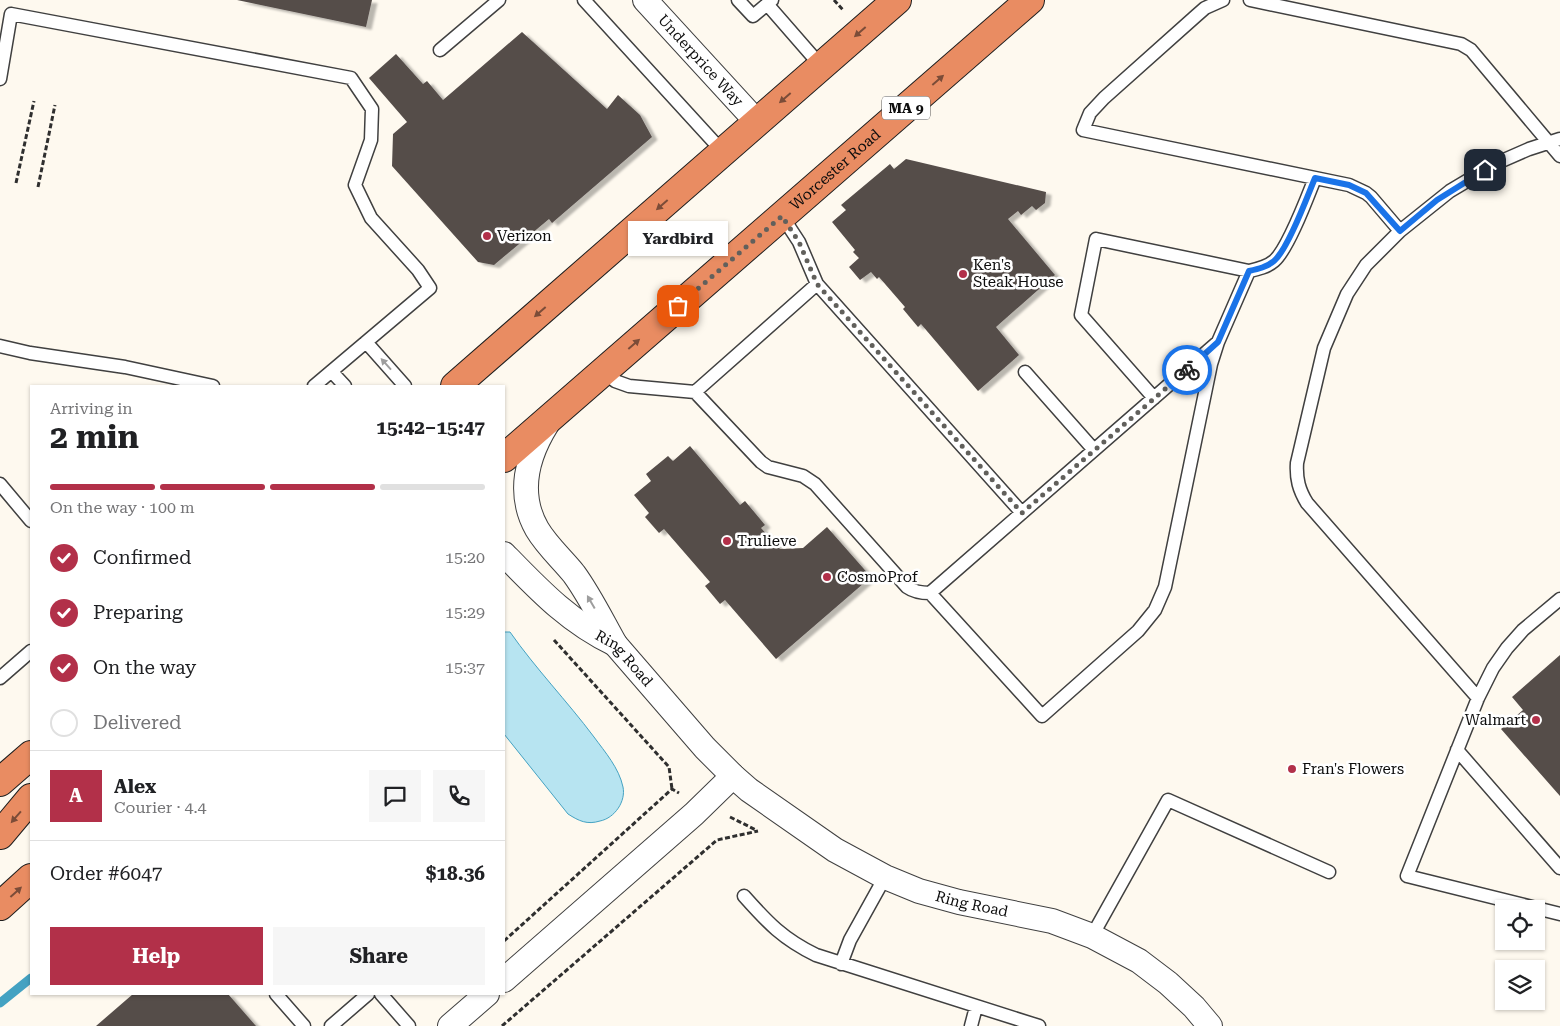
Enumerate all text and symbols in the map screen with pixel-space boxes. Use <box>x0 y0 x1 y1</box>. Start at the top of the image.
street label: Underprice Way <box>654 11 747 110</box>
one-way arrow <box>855 26 867 38</box>
one-way arrow <box>931 75 944 86</box>
one-way arrow <box>779 92 791 104</box>
road number: MA 9 <box>882 96 930 120</box>
street label: Worcester Road <box>786 125 884 214</box>
pin <box>1464 149 1506 191</box>
icon: home <box>1471 156 1499 184</box>
one-way arrow <box>657 199 669 211</box>
callout: Yardbird <box>628 221 728 256</box>
place label: Verizon <box>497 227 552 245</box>
text: Yardbird <box>643 229 713 248</box>
marker: Verizon <box>481 230 493 242</box>
place label: Ken's Steak House <box>973 256 1064 291</box>
marker: Ken's Steak House <box>957 268 969 280</box>
pin <box>657 285 699 327</box>
icon: bag <box>664 292 692 320</box>
one-way arrow <box>534 306 546 317</box>
one-way arrow <box>628 338 640 350</box>
courier <box>1162 345 1212 395</box>
icon: bike <box>1173 356 1201 384</box>
one-way arrow <box>380 358 391 371</box>
text: Arriving in <box>50 399 133 418</box>
text: 15:42–15:47 <box>376 416 485 439</box>
text: 2 min <box>50 418 139 456</box>
text: On the way · 100 m <box>50 498 195 517</box>
place label: Trulieve <box>737 532 797 550</box>
marker: Trulieve <box>721 535 733 547</box>
icon: check <box>50 544 78 572</box>
text: Confirmed <box>93 546 191 569</box>
text: 15:20 <box>445 548 485 567</box>
place label: CosmoProf <box>837 568 919 586</box>
marker: CosmoProf <box>821 571 833 583</box>
one-way arrow <box>586 595 595 608</box>
icon: check <box>50 599 78 627</box>
text: Preparing <box>93 601 183 624</box>
text: 15:29 <box>445 603 485 622</box>
street label: Ring Road <box>592 626 657 690</box>
icon: check <box>50 654 78 682</box>
text: On the way <box>93 656 196 679</box>
text: 15:37 <box>445 658 485 677</box>
text: Delivered <box>93 711 181 734</box>
place label: Walmart <box>1465 711 1526 729</box>
marker: Walmart <box>1530 714 1542 726</box>
place label: Fran's Flowers <box>1302 760 1404 778</box>
marker: Fran's Flowers <box>1286 763 1298 775</box>
button: chat <box>369 770 421 822</box>
button: phone <box>433 770 485 822</box>
text: Alex <box>114 775 156 798</box>
text: A <box>69 784 83 807</box>
text: Courier · 4.4 <box>114 798 207 817</box>
one-way arrow <box>11 811 22 823</box>
text: Order #6047 <box>50 862 162 885</box>
text: $18.36 <box>426 862 485 885</box>
one-way arrow <box>9 886 21 898</box>
street label: Ring Road <box>933 887 1010 921</box>
map controls <box>1495 900 1545 1010</box>
button: locate <box>1495 900 1545 950</box>
button: Help <box>50 927 263 985</box>
button: Share <box>273 927 485 985</box>
button: layers <box>1495 960 1545 1010</box>

